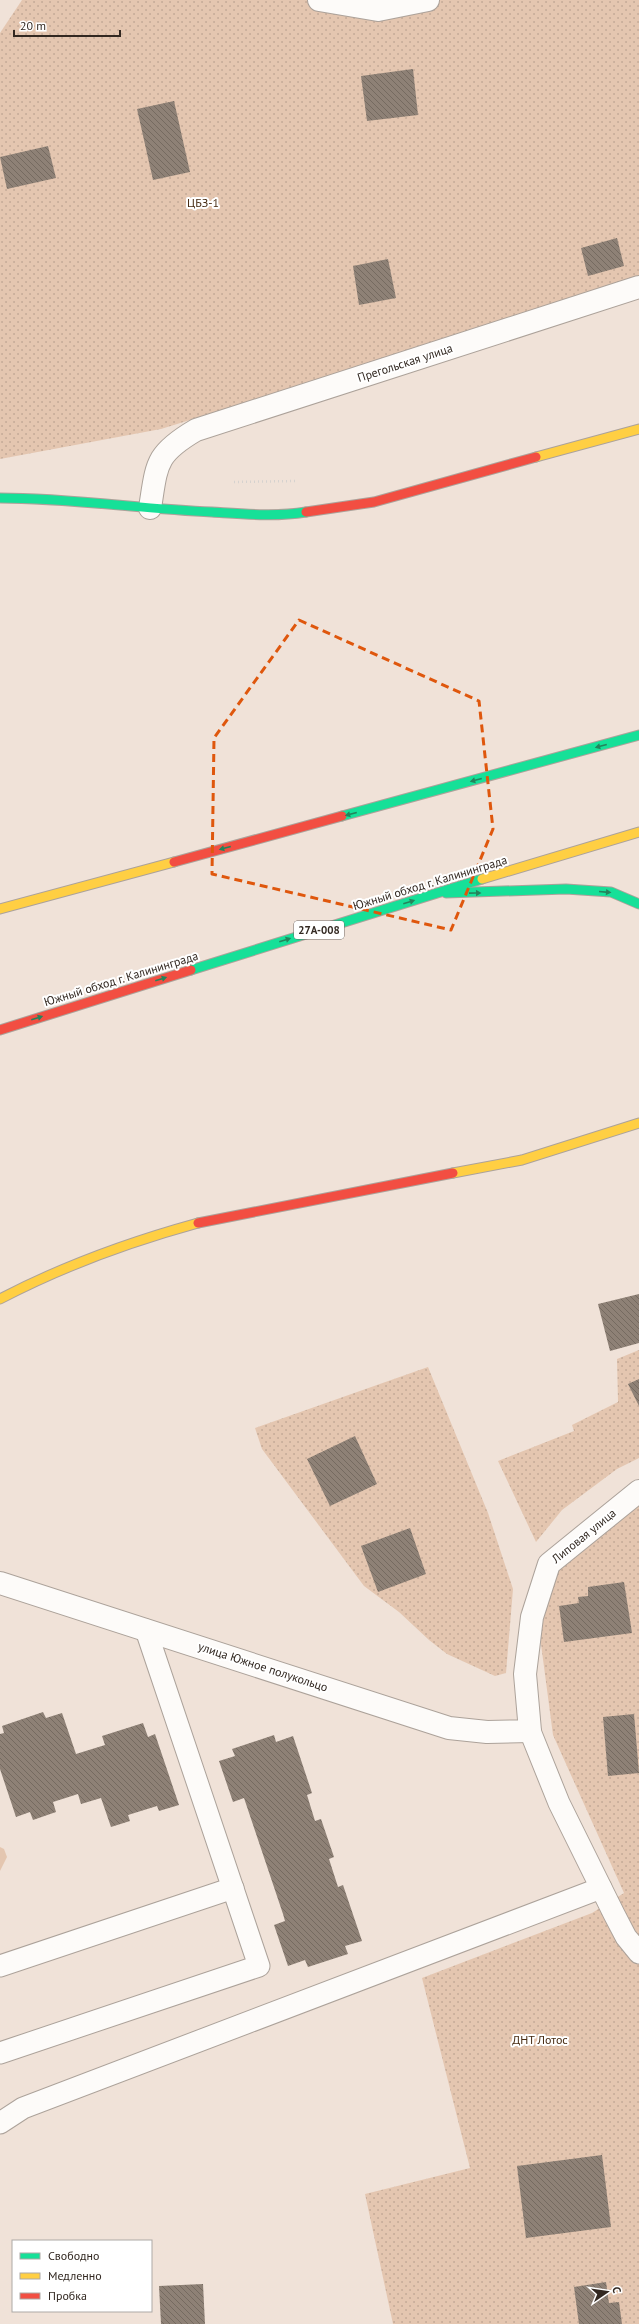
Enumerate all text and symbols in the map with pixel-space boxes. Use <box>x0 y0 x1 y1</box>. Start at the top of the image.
scale bar <box>14 12 120 38</box>
text: 20 m <box>20 18 46 33</box>
park label: ЦБЗ-1 <box>187 195 219 210</box>
street label: Прегольская улица <box>355 340 454 385</box>
one-way arrow <box>595 743 608 749</box>
one-way arrow <box>470 777 482 783</box>
one-way arrow <box>344 811 356 817</box>
one-way arrow <box>219 846 231 852</box>
street label: Южный обход г. Калининграда <box>351 852 509 913</box>
one-way arrow <box>599 888 611 895</box>
one-way arrow <box>469 890 482 896</box>
one-way arrow <box>404 899 416 905</box>
road number: 27А-008 <box>294 921 344 939</box>
one-way arrow <box>280 937 292 943</box>
street label: Южный обход г. Калининграда <box>42 948 200 1009</box>
one-way arrow <box>156 976 168 982</box>
one-way arrow <box>32 1015 44 1021</box>
street label: Липовая улица <box>548 1505 619 1567</box>
street label: улица Южное полукольцо <box>196 1638 330 1695</box>
park label: ДНТ Лотос <box>512 2032 568 2047</box>
legend <box>12 2240 152 2312</box>
text: Свободно <box>48 2248 99 2263</box>
text: Медленно <box>48 2268 102 2283</box>
north arrow <box>587 2272 627 2312</box>
text: С <box>609 2285 624 2294</box>
text: Пробка <box>48 2288 87 2303</box>

